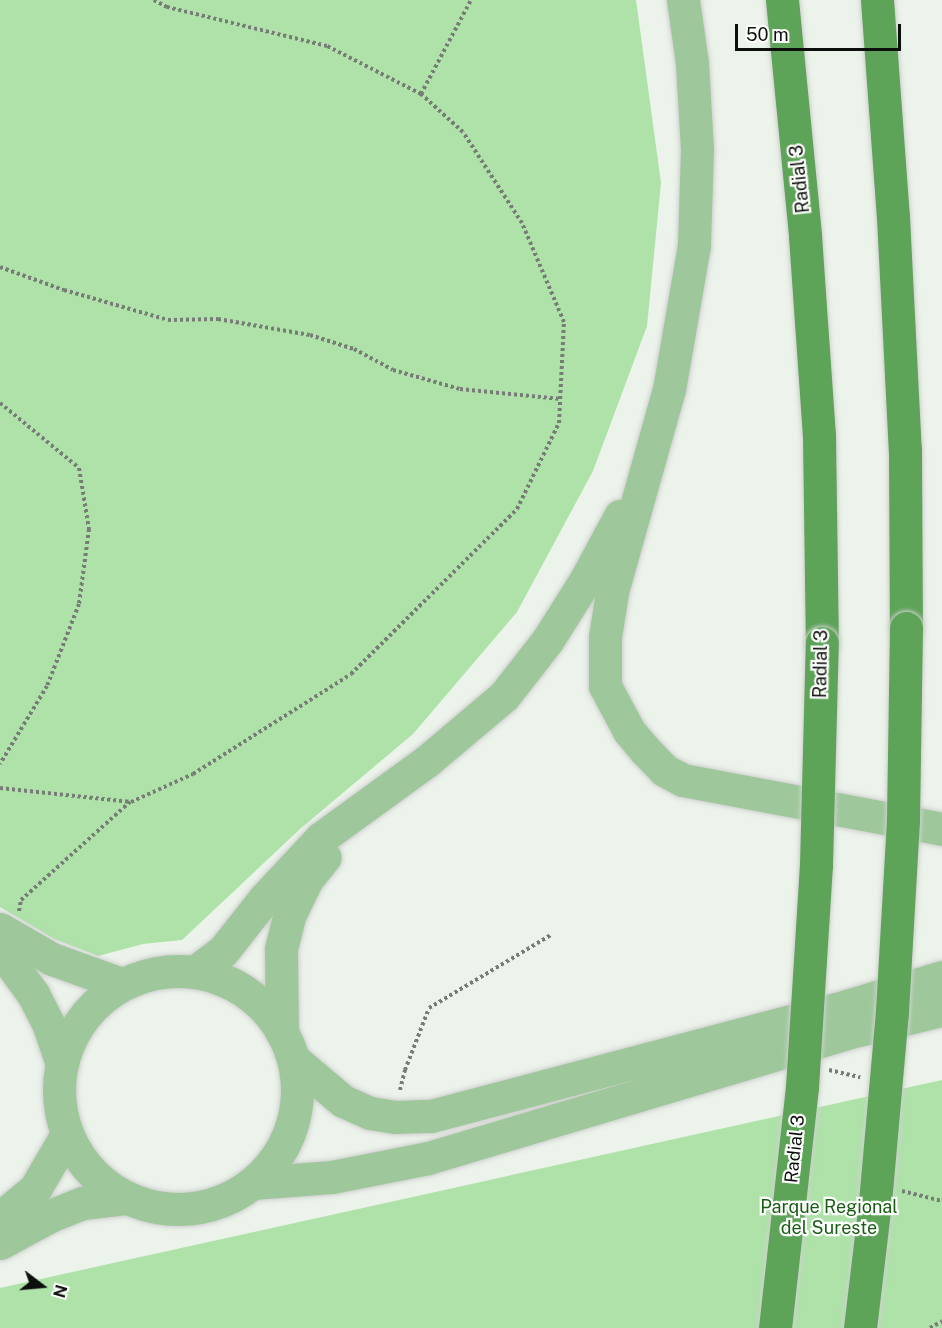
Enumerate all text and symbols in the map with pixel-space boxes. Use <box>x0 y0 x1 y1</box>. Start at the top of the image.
scale bar <box>738 12 904 50</box>
text: 50 m <box>746 24 789 45</box>
street label: Radial 3 <box>786 144 814 214</box>
street label: Radial 3 <box>810 630 832 698</box>
street label: Radial 3 <box>781 1114 809 1184</box>
park label: Parque Regional del Sureste <box>760 1197 898 1240</box>
north arrow <box>12 1256 72 1316</box>
text: N <box>49 1282 71 1300</box>

